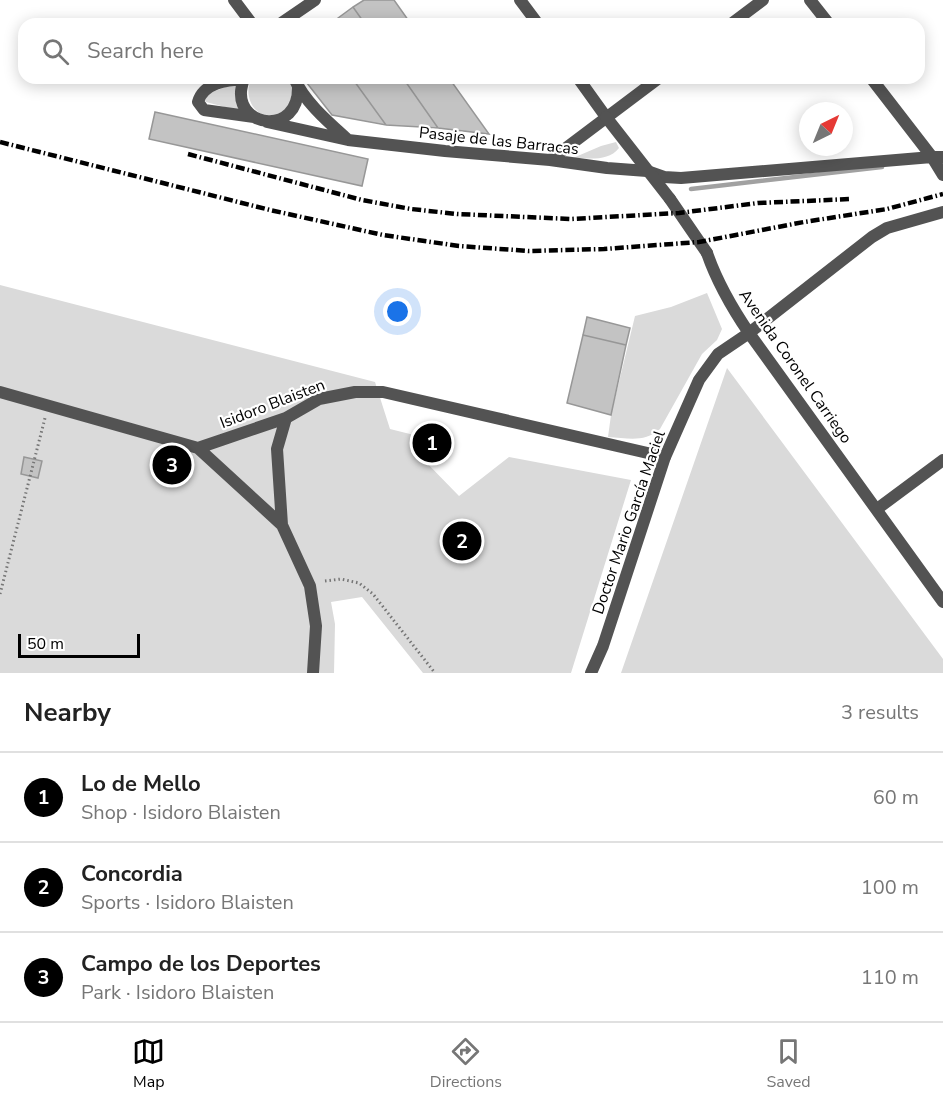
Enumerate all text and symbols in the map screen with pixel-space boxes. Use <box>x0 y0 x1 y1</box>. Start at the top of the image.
search box <box>18 18 925 84</box>
icon: search <box>39 35 72 68</box>
text: Search here <box>87 36 204 66</box>
north arrow <box>799 102 853 156</box>
street label: Pasaje de las Barracas <box>418 122 580 160</box>
street label: Avenida Coronel Carriego <box>734 285 857 448</box>
your location <box>383 297 412 326</box>
street label: Isidoro Blaisten <box>217 374 328 434</box>
pin: 1 <box>412 420 452 466</box>
street label: Doctor Mario García Maciel <box>587 427 671 617</box>
pin: 3 <box>152 442 192 488</box>
pin: 2 <box>442 518 482 564</box>
scale bar <box>18 631 140 658</box>
text: 50 m <box>27 633 64 655</box>
text: Nearby <box>24 695 111 730</box>
text: 3 results <box>841 699 919 726</box>
text: Lo de Mello <box>81 769 201 799</box>
text: 1 <box>38 784 50 811</box>
text: 60 m <box>873 784 919 811</box>
text: Shop · Isidoro Blaisten <box>81 799 281 826</box>
text: Concordia <box>81 859 183 889</box>
text: 2 <box>38 874 50 901</box>
text: 100 m <box>861 874 919 901</box>
text: Sports · Isidoro Blaisten <box>81 889 294 916</box>
text: Campo de los Deportes <box>81 949 321 979</box>
text: 3 <box>38 964 50 991</box>
text: 110 m <box>861 964 919 991</box>
text: Park · Isidoro Blaisten <box>81 979 274 1006</box>
tab: Map <box>132 1035 165 1093</box>
tab: Directions <box>430 1035 502 1093</box>
tab: Saved <box>767 1035 811 1093</box>

